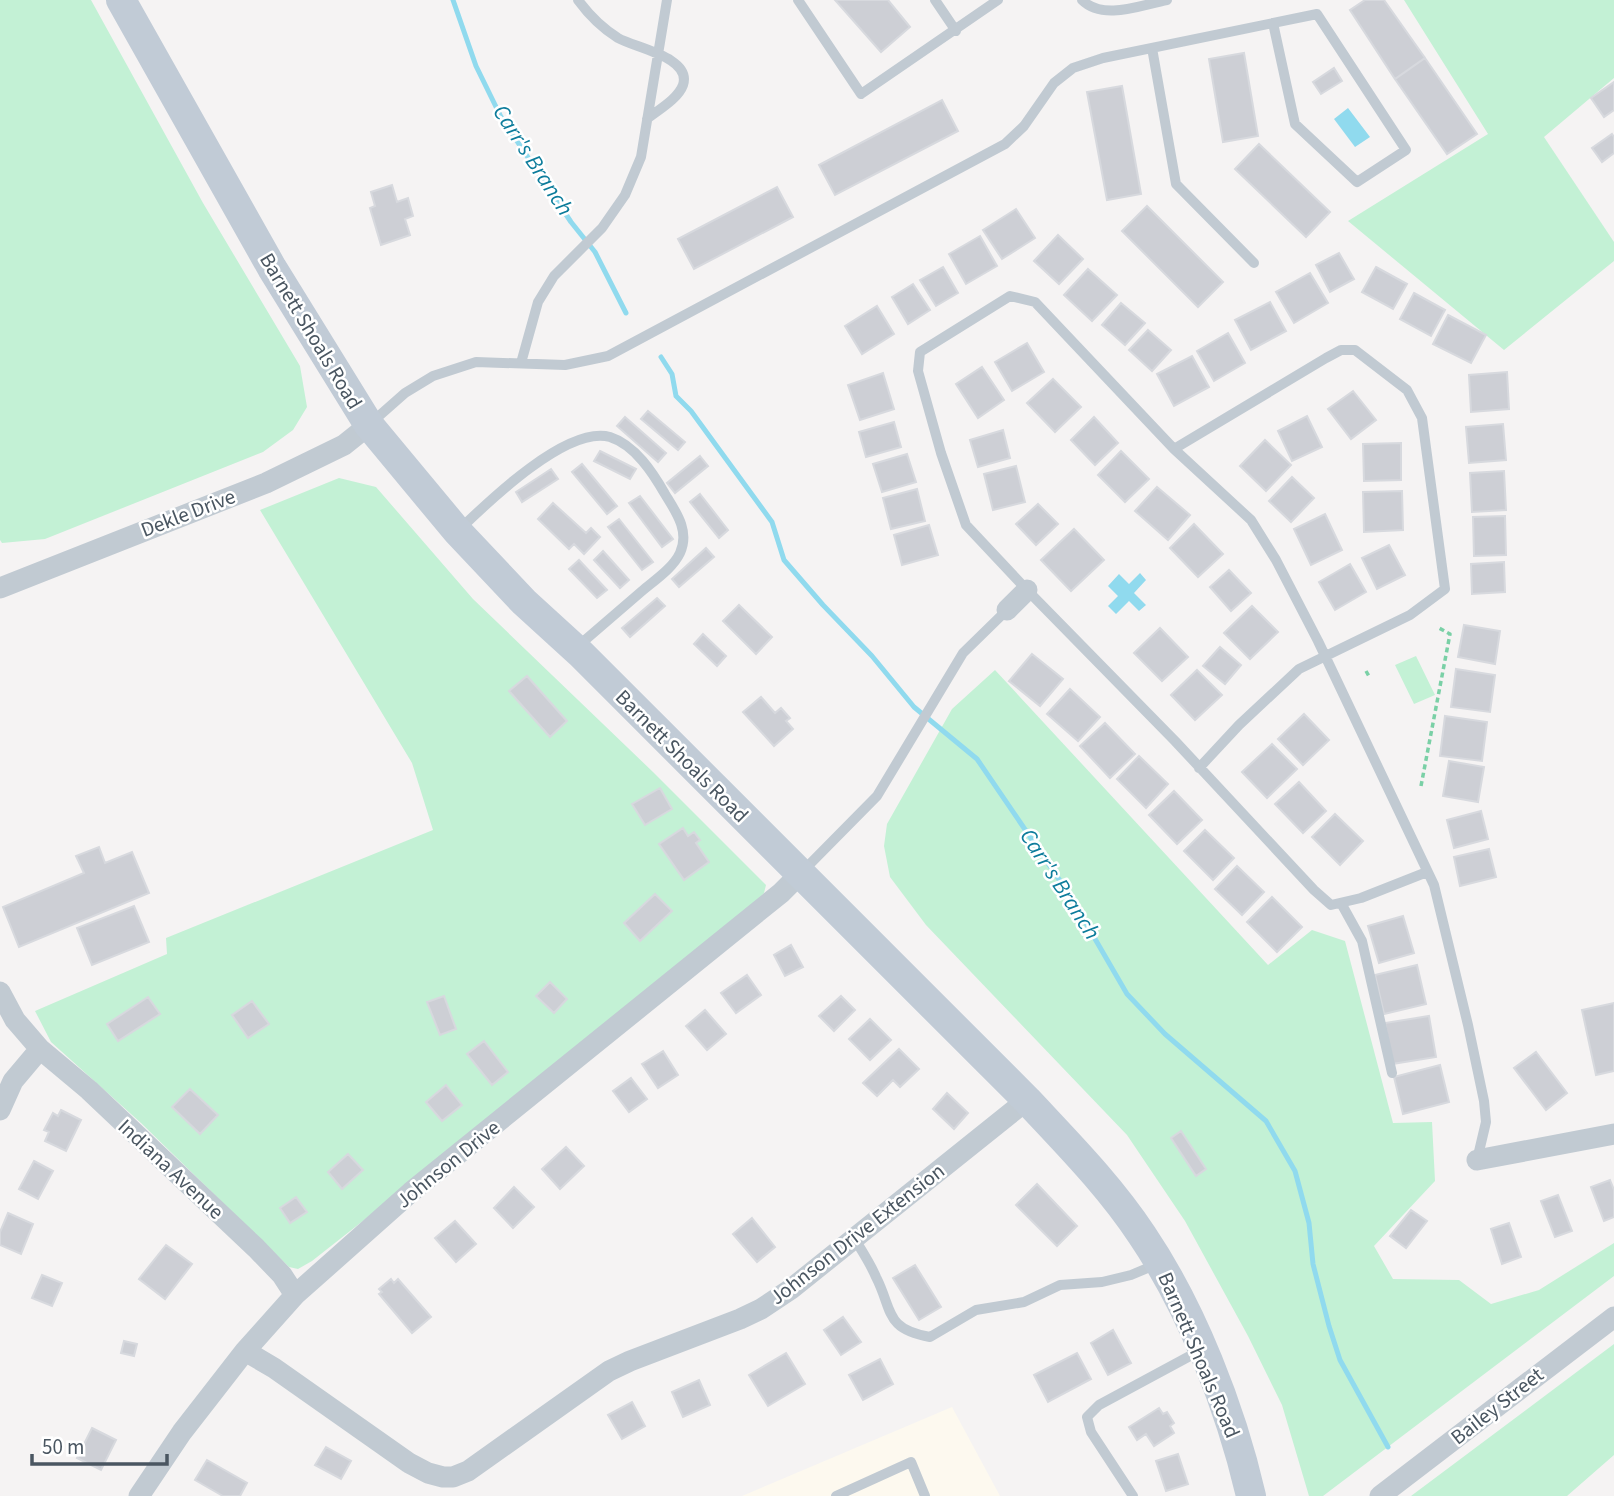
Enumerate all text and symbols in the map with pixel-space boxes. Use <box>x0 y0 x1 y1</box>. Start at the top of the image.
water label: Carr's Branch <box>485 98 581 222</box>
street label: Barnett Shoals Road <box>252 247 370 415</box>
street label: Dekle Drive <box>136 481 240 545</box>
street label: Barnett Shoals Road <box>609 683 755 829</box>
water label: Carr's Branch <box>1012 822 1108 946</box>
street label: Indiana Avenue <box>111 1112 231 1226</box>
street label: Johnson Drive <box>390 1113 506 1215</box>
street label: Johnson Drive Extension <box>763 1156 951 1312</box>
street label: Barnett Shoals Road <box>1150 1267 1248 1443</box>
street label: Bailey Street <box>1444 1360 1550 1452</box>
scale bar <box>32 1422 166 1466</box>
text: 50 m <box>42 1432 84 1462</box>

